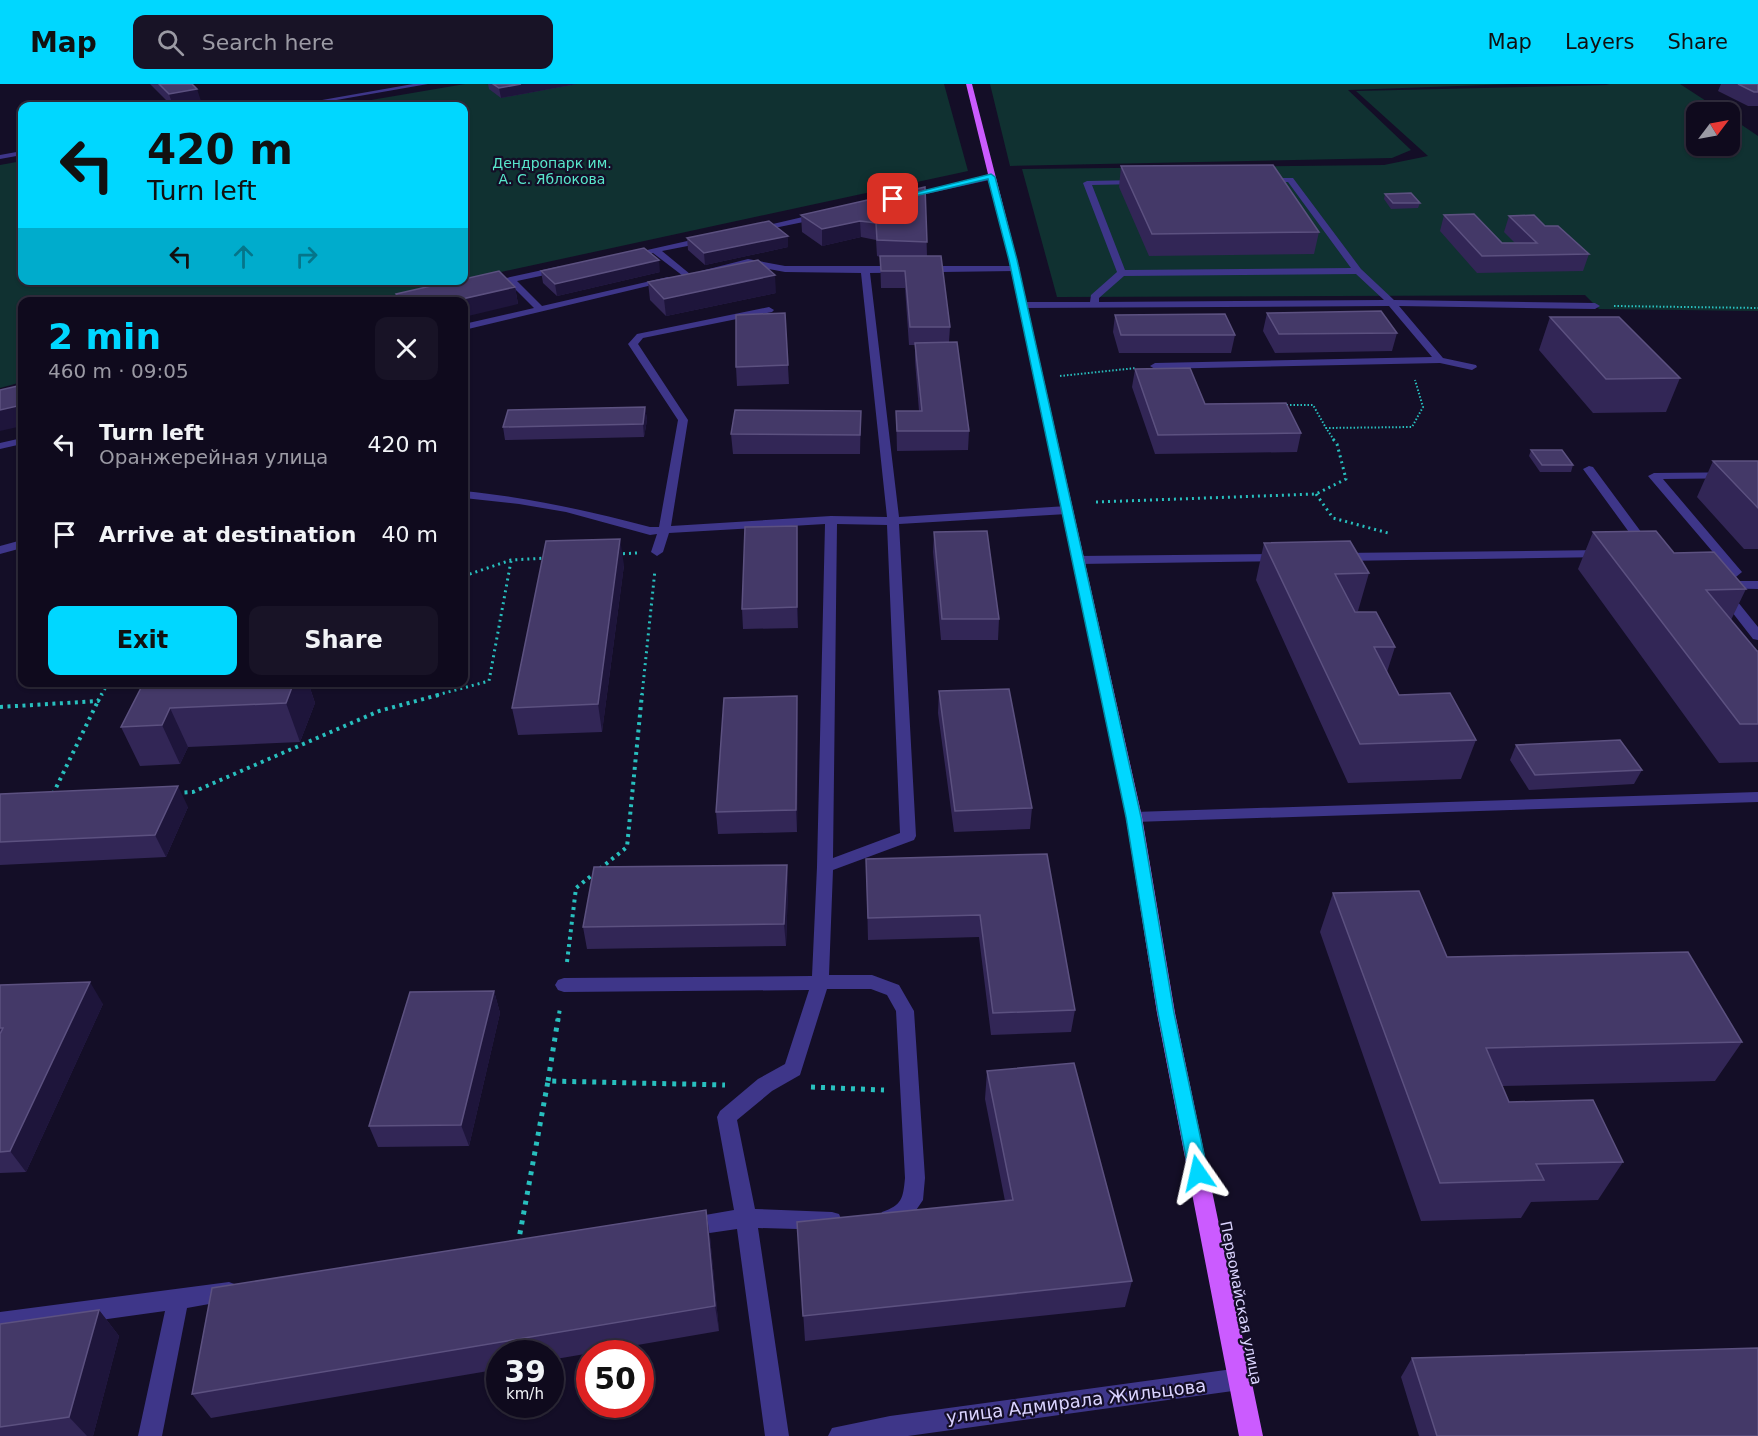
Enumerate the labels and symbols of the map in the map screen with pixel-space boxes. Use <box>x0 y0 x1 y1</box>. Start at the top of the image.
north arrow <box>1686 102 1740 156</box>
park label: Дендропарк им. А. С. Яблокова <box>492 155 612 187</box>
pin <box>867 173 918 224</box>
position arrow <box>1166 1141 1230 1205</box>
street label: Первомайская улица <box>1216 1220 1266 1386</box>
speed limit sign: 50 <box>576 1340 654 1418</box>
street label: улица Адмирала Жильцова <box>945 1375 1207 1427</box>

